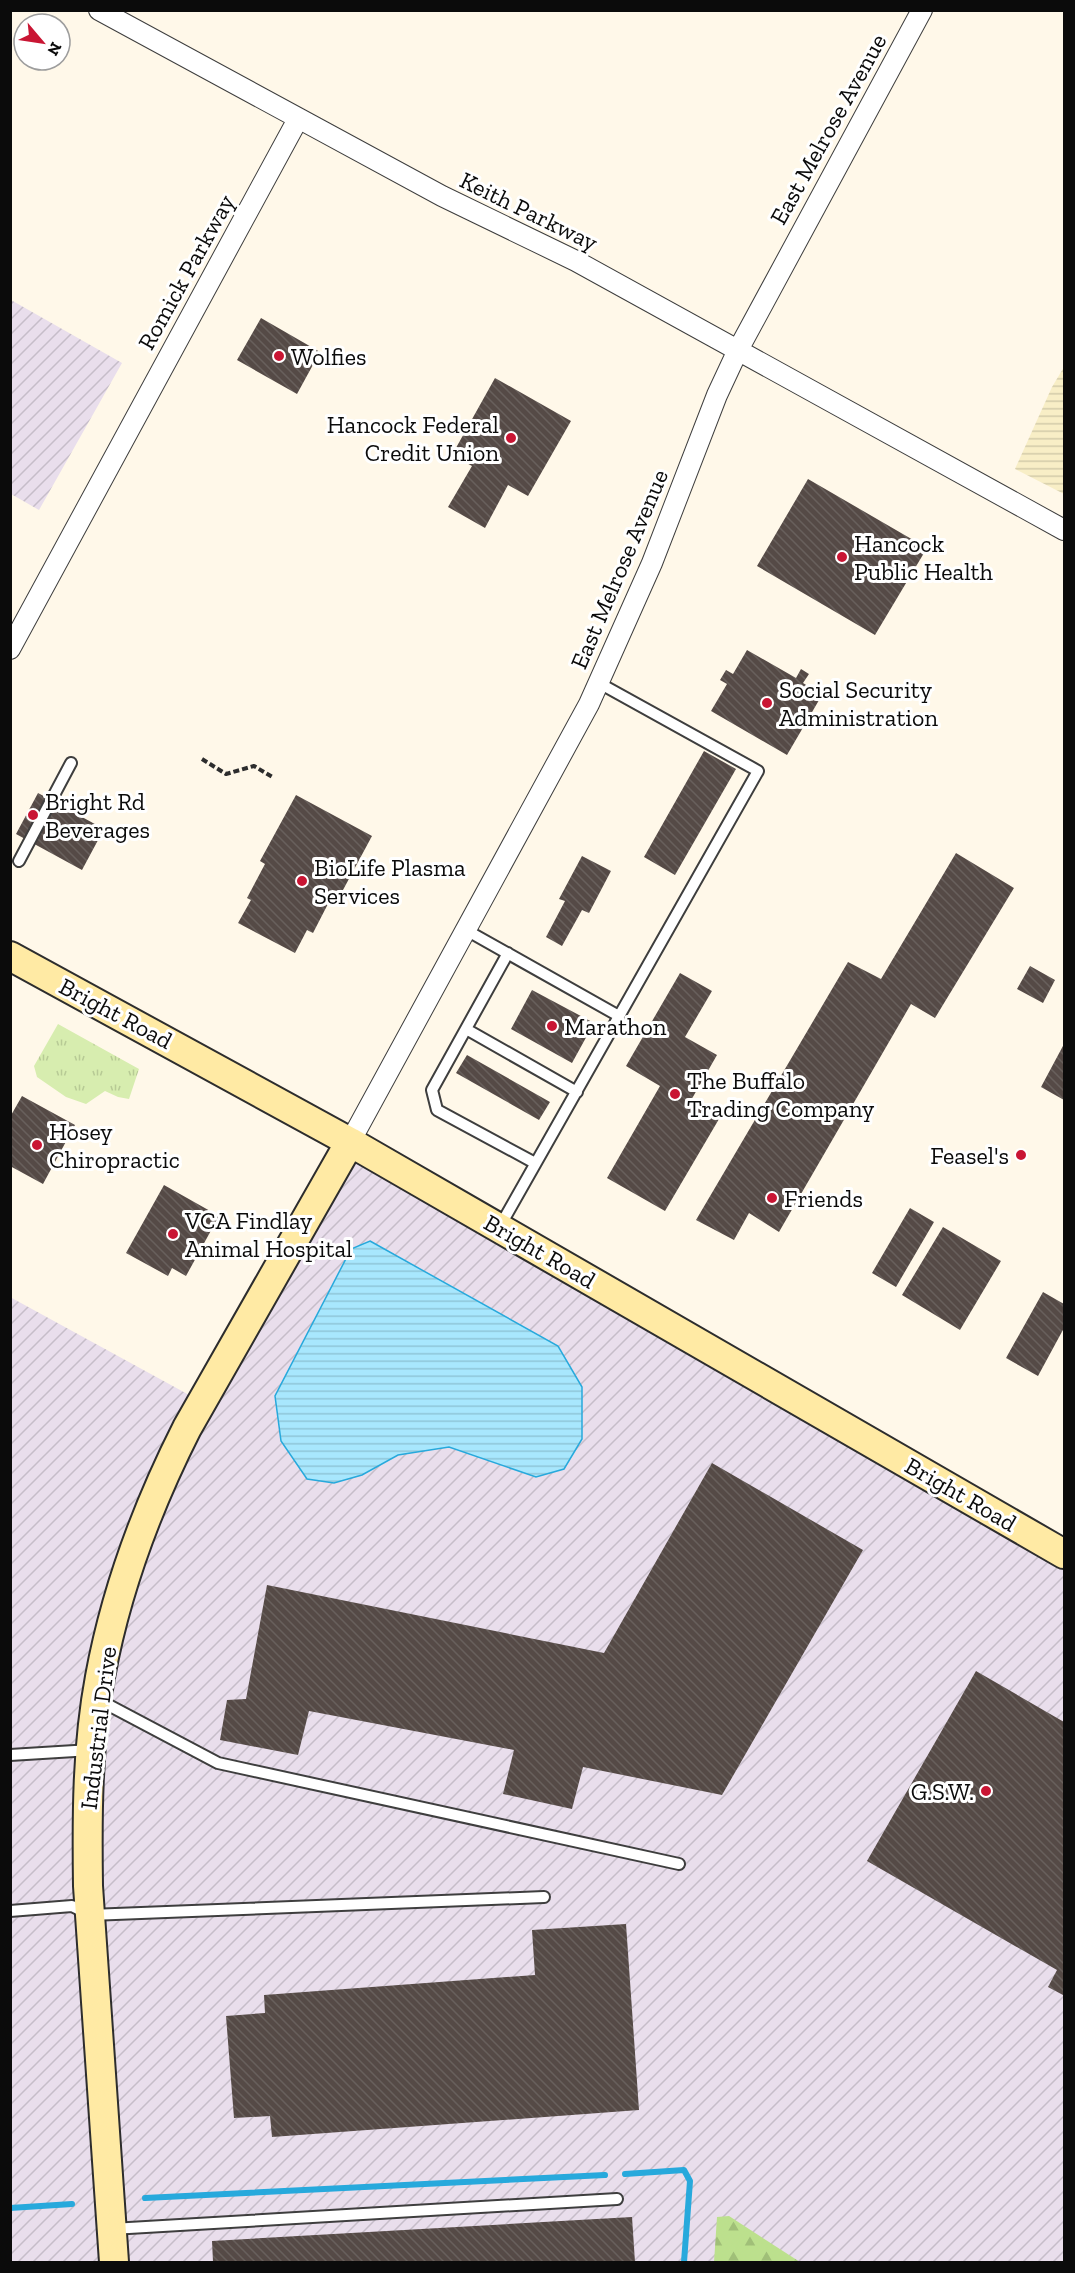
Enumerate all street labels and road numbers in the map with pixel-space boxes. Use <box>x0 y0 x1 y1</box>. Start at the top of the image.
street label: East Melrose Avenue <box>763 28 893 230</box>
street label: Keith Parkway <box>455 165 603 257</box>
street label: Romick Parkway <box>131 189 241 355</box>
street label: East Melrose Avenue <box>564 465 674 673</box>
street label: Bright Road <box>55 971 177 1055</box>
street label: Bright Road <box>479 1207 601 1295</box>
street label: Bright Road <box>900 1450 1022 1538</box>
street label: Industrial Drive <box>74 1645 122 1811</box>

